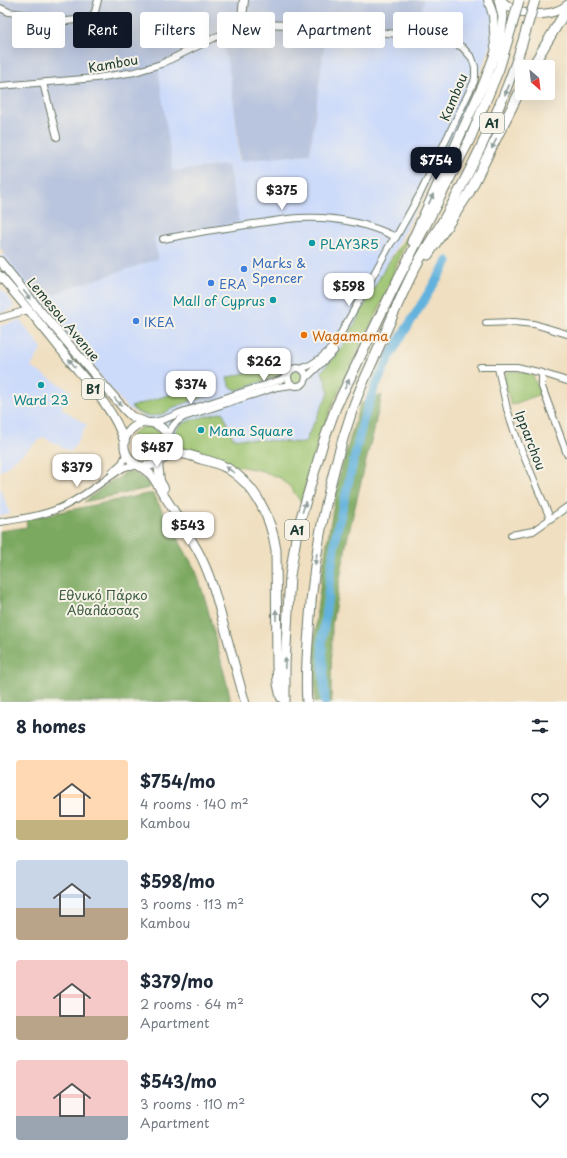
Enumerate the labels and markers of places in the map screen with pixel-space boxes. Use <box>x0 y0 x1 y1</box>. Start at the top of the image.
pin: $754 <box>412 147 460 181</box>
pin: $375 <box>258 177 306 211</box>
place label: PLAY3R5 <box>320 234 379 253</box>
marker: PLAY3R5 <box>307 238 317 248</box>
place label: Marks & Spencer <box>252 253 306 287</box>
marker: Marks & Spencer <box>239 264 249 274</box>
pin: $598 <box>325 273 373 307</box>
place label: ERA <box>219 274 247 293</box>
marker: ERA <box>206 278 216 288</box>
place label: Mall of Cyprus <box>173 291 265 310</box>
marker: Mall of Cyprus <box>268 295 278 305</box>
place label: IKEA <box>144 312 174 331</box>
marker: IKEA <box>131 316 141 326</box>
place label: Wagamama <box>312 326 389 345</box>
marker: Wagamama <box>299 330 309 340</box>
pin: $262 <box>240 348 288 382</box>
pin: $374 <box>167 371 215 405</box>
marker: Ward 23 <box>36 380 46 390</box>
place label: Ward 23 <box>14 390 68 409</box>
place label: Mana Square <box>209 421 293 440</box>
marker: Mana Square <box>196 425 206 435</box>
pin: $487 <box>133 434 181 468</box>
pin: $379 <box>53 454 101 488</box>
pin: $543 <box>164 512 212 546</box>

